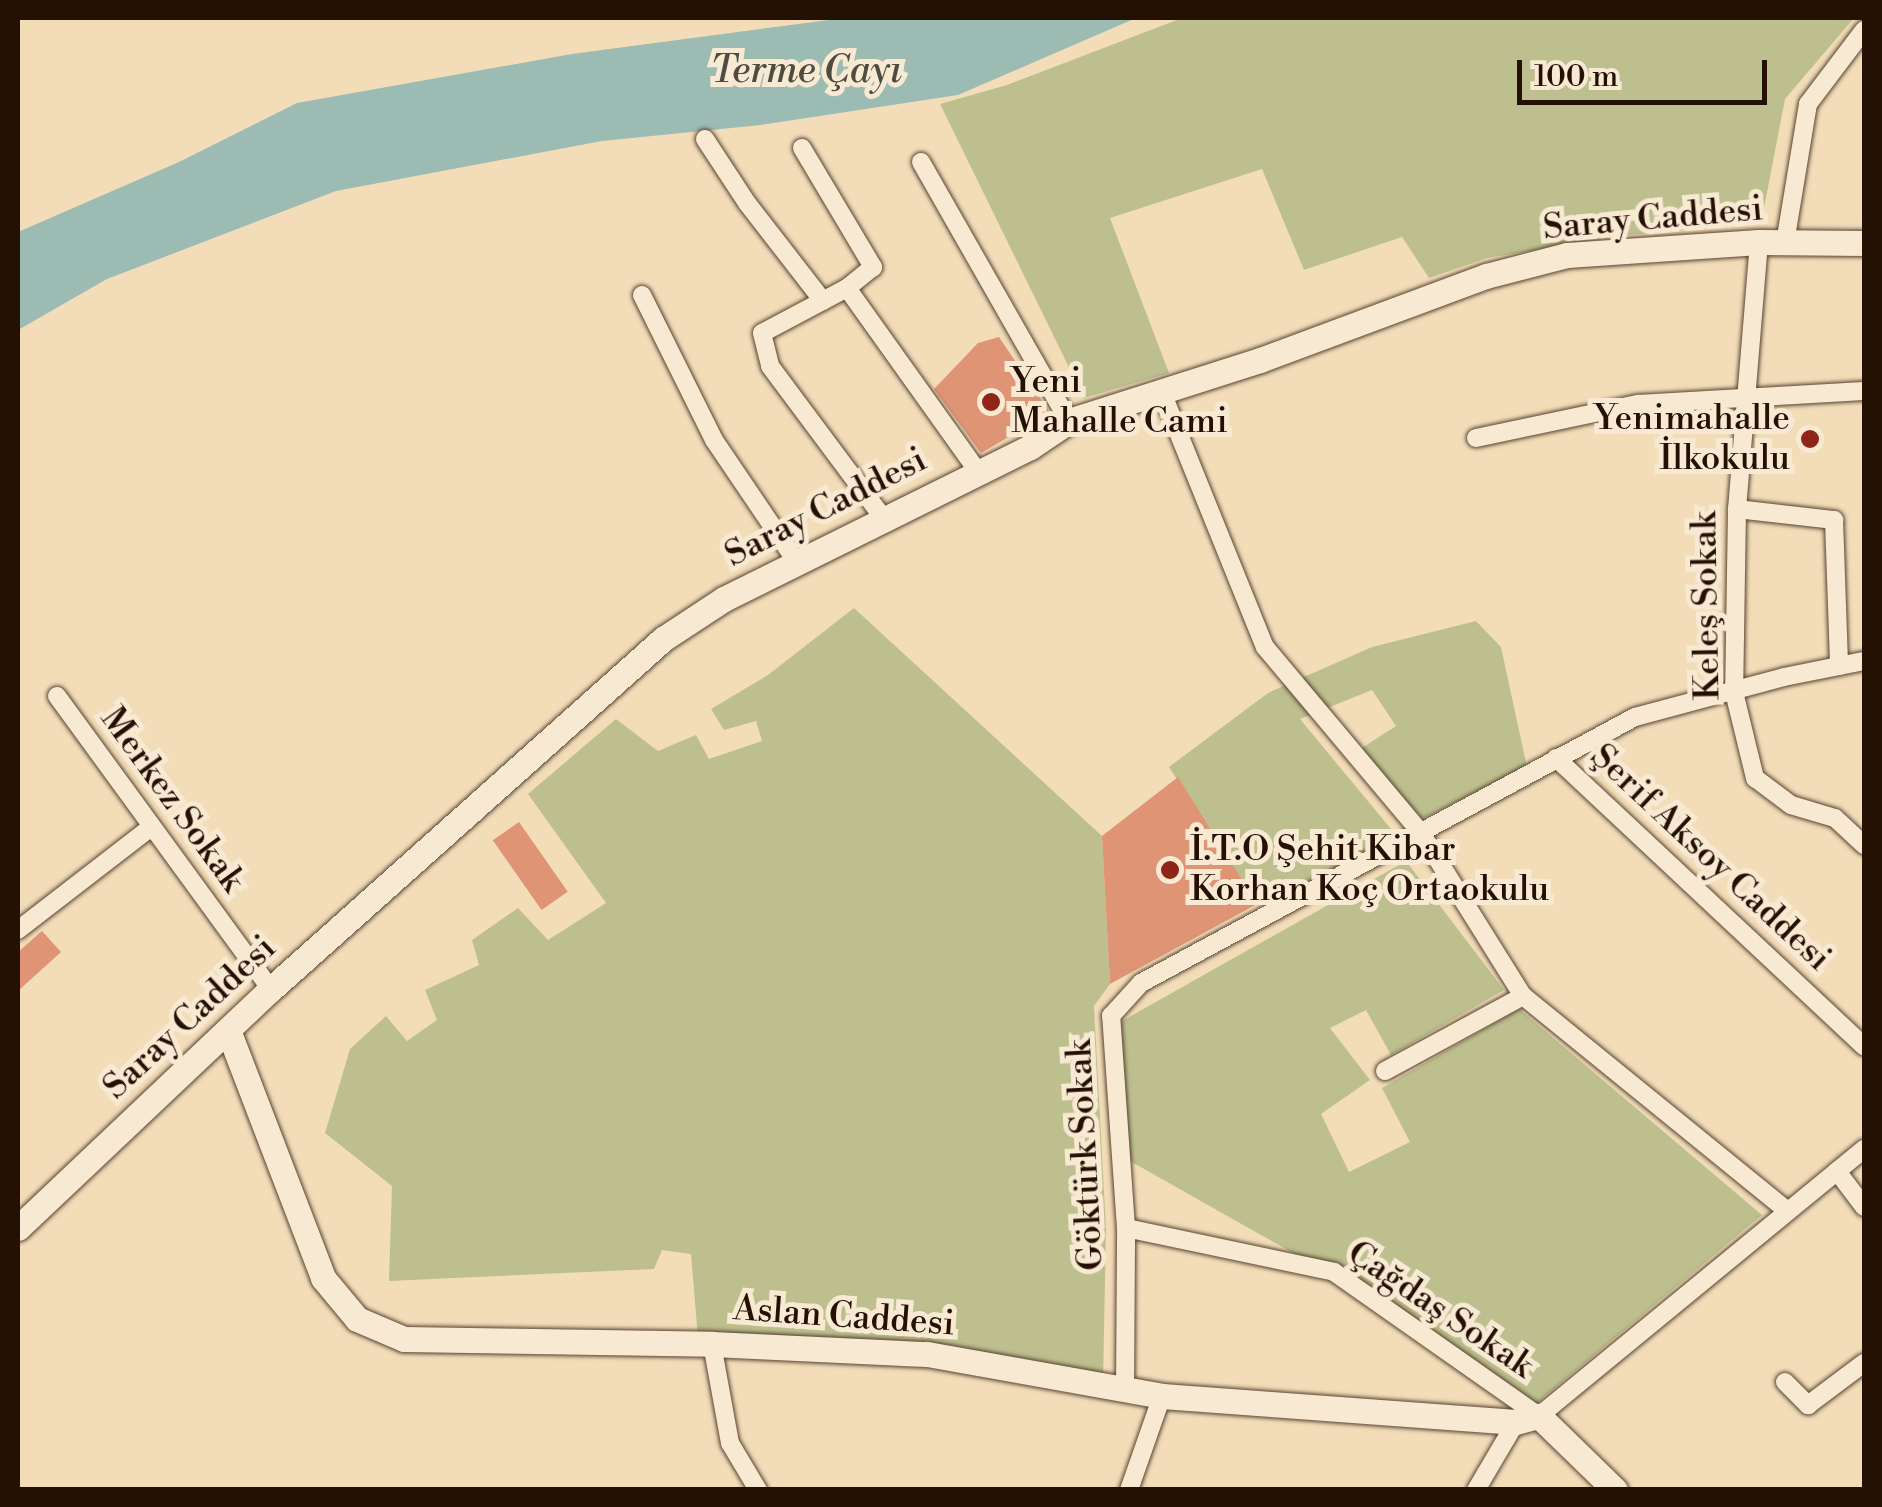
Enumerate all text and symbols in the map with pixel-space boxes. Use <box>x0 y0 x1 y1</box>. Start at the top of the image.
scale bar <box>1522 40 1772 102</box>
water label: Terme Çayı <box>710 48 902 94</box>
text: 100 m <box>1534 58 1618 96</box>
street label: Saray Caddesi <box>1541 188 1765 250</box>
place label: Yeni Mahalle Cami <box>1011 361 1228 443</box>
marker: Yeni Mahalle Cami <box>980 391 1002 413</box>
place label: Yenimahalle İlkokulu <box>1594 398 1790 480</box>
marker: Yenimahalle İlkokulu <box>1799 428 1821 450</box>
street label: Saray Caddesi <box>718 439 934 577</box>
street label: Keleş Sokak <box>1684 511 1730 701</box>
street label: Merkez Sokak <box>91 699 253 901</box>
street label: Şerif Aksoy Caddesi <box>1581 736 1839 980</box>
place label: İ.T.O Şehit Kibar Korhan Koç Ortaokulu <box>1190 829 1549 911</box>
marker: İ.T.O Şehit Kibar Korhan Koç Ortaokulu <box>1159 859 1181 881</box>
street label: Saray Caddesi <box>95 927 285 1109</box>
street label: Göktürk Sokak <box>1059 1038 1113 1272</box>
street label: Çağdaş Sokak <box>1339 1232 1541 1388</box>
street label: Aslan Caddesi <box>732 1288 956 1346</box>

